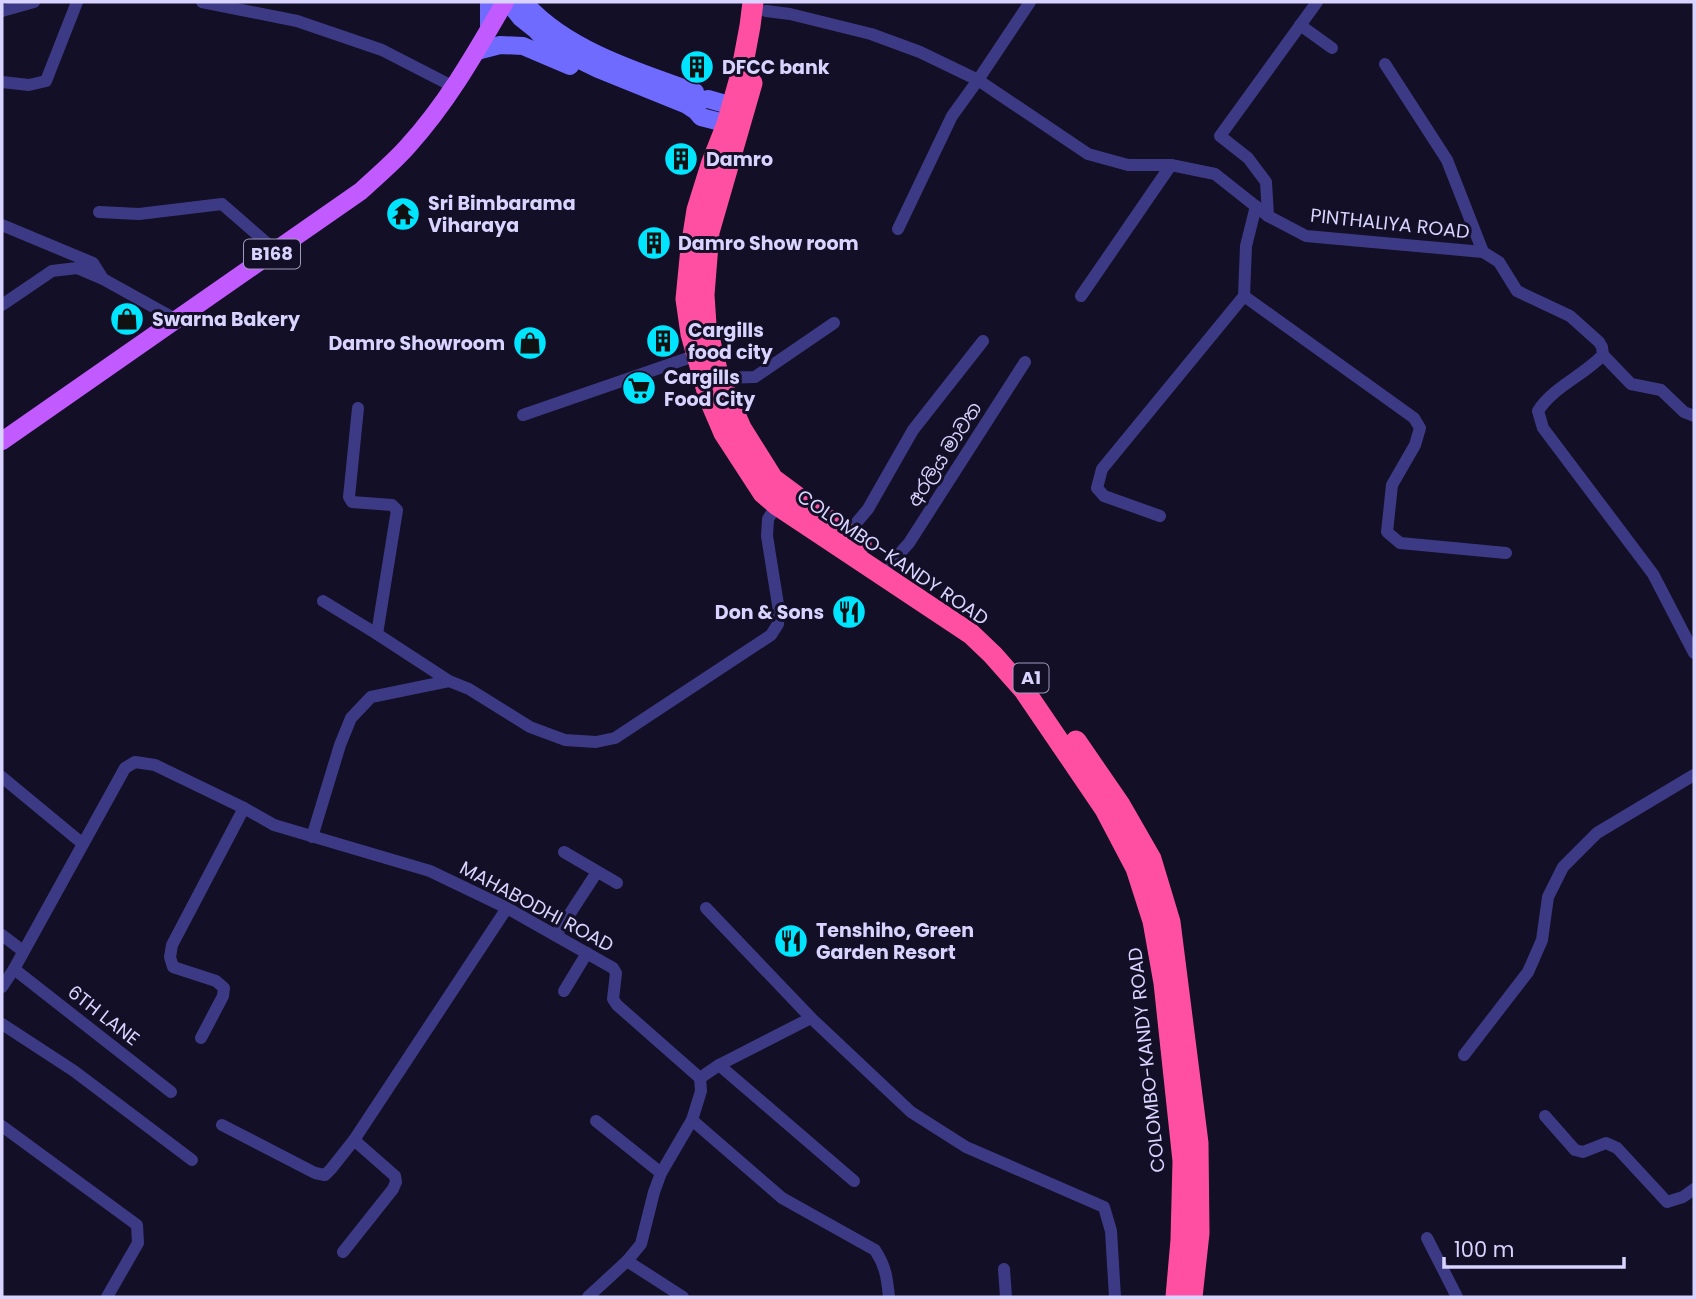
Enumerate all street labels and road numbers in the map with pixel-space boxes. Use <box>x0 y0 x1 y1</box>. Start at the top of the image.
street label: PINTHALIYA ROAD <box>1309 202 1471 245</box>
road number: B168 <box>244 240 300 268</box>
street label: අරලිය මාවත <box>901 397 988 512</box>
street label: COLOMBO-KANDY ROAD <box>791 483 994 632</box>
road number: A1 <box>1014 664 1048 692</box>
street label: MAHABODHI ROAD <box>455 854 618 958</box>
street label: COLOMBO-KANDY ROAD <box>1121 946 1172 1174</box>
street label: 6TH LANE <box>62 979 145 1052</box>

